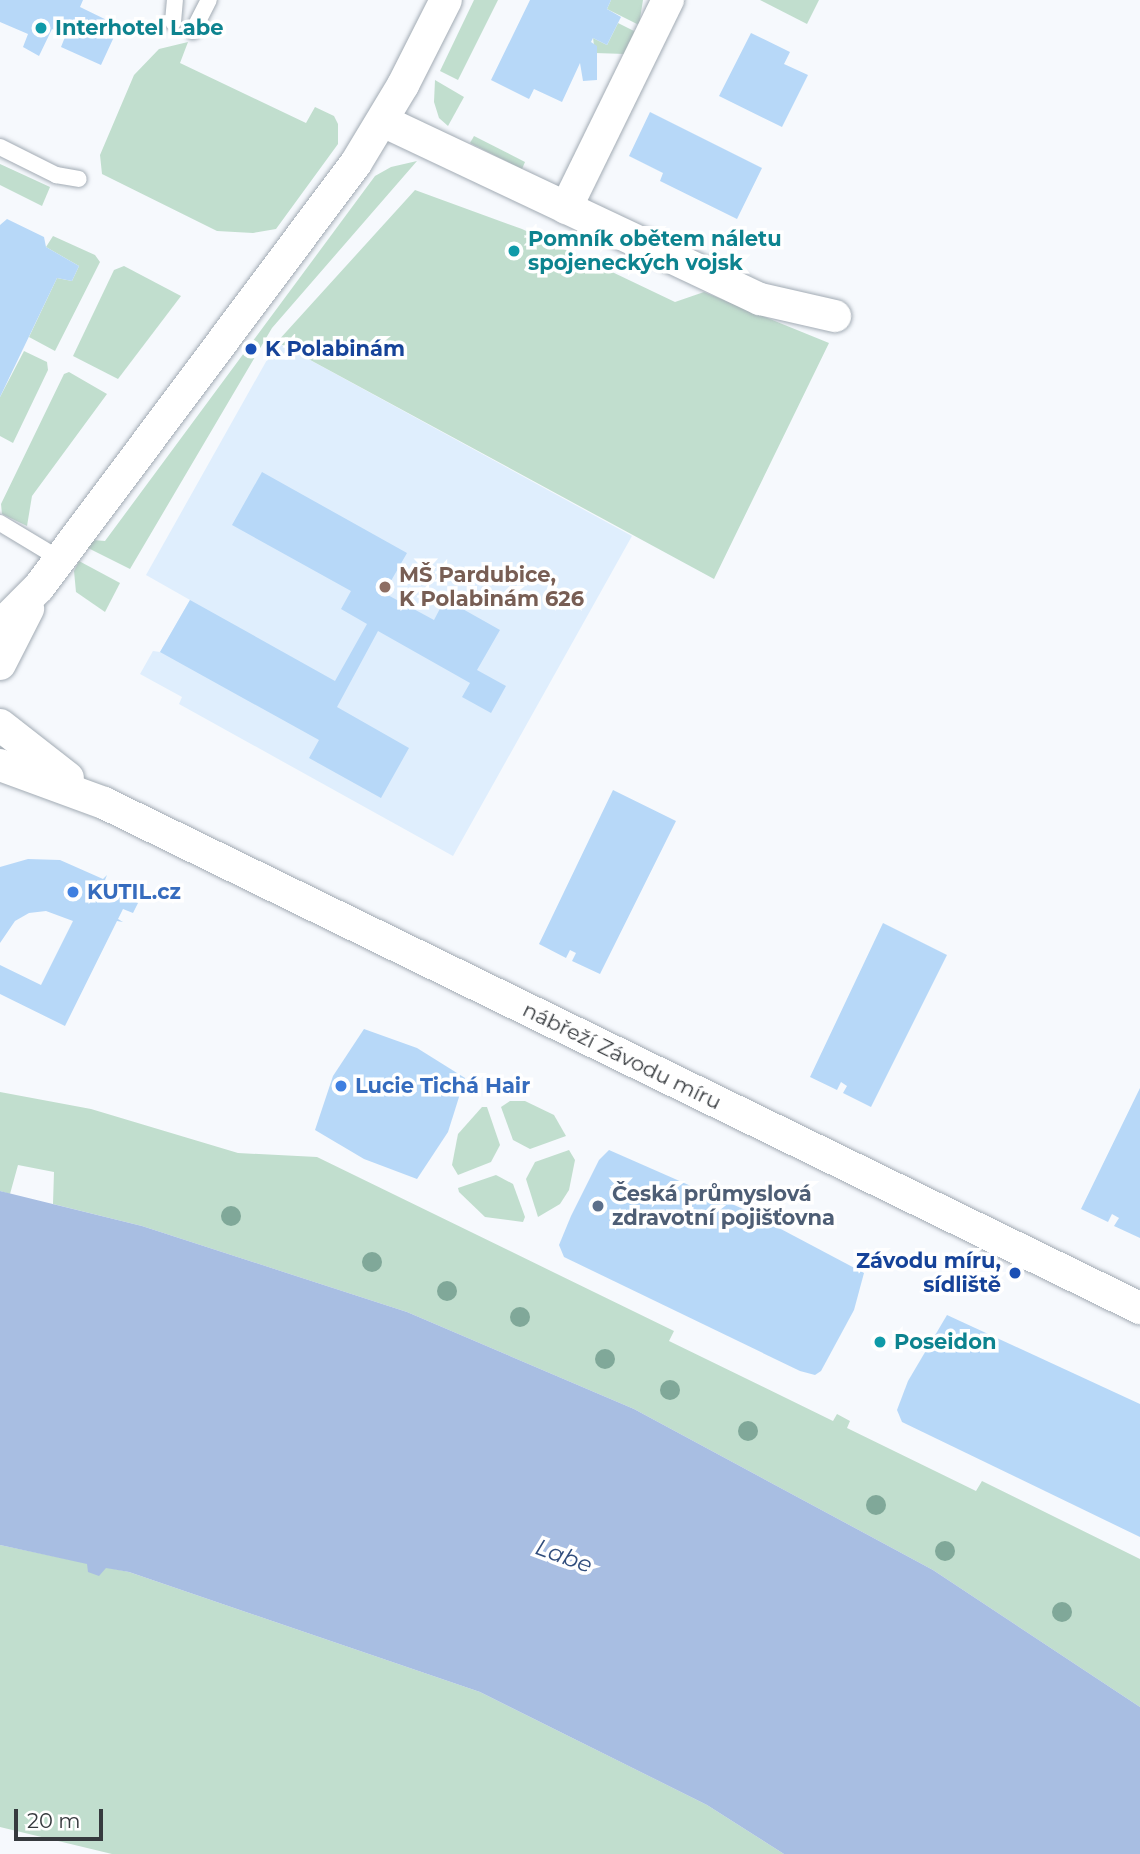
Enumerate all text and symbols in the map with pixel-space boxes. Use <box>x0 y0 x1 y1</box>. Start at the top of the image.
place label: Interhotel Labe <box>55 15 224 41</box>
marker: Interhotel Labe <box>33 20 49 36</box>
place label: Pomník obětem náletu spojeneckých vojsk <box>528 226 782 276</box>
marker: Pomník obětem náletu spojeneckých vojsk <box>506 243 522 259</box>
place label: K Polabinám <box>265 336 405 362</box>
marker: K Polabinám <box>243 341 259 357</box>
place label: MŠ Pardubice, K Polabinám 626 <box>399 562 584 612</box>
marker: MŠ Pardubice, K Polabinám 626 <box>377 579 393 595</box>
place label: KUTIL.cz <box>87 879 181 905</box>
marker: KUTIL.cz <box>65 884 81 900</box>
street label: nábřeží Závodu míru <box>519 997 725 1115</box>
place label: Lucie Tichá Hair <box>355 1073 530 1099</box>
marker: Lucie Tichá Hair <box>333 1078 349 1094</box>
place label: Česká průmyslová zdravotní pojišťovna <box>612 1181 835 1231</box>
marker: Česká průmyslová zdravotní pojišťovna <box>590 1198 606 1214</box>
place label: Závodu míru, sídliště <box>856 1248 1001 1298</box>
marker: Závodu míru, sídliště <box>1007 1265 1023 1281</box>
place label: Poseidon <box>894 1329 996 1355</box>
marker: Poseidon <box>872 1334 888 1350</box>
water label: Labe <box>532 1533 596 1579</box>
scale bar <box>18 1794 107 1838</box>
text: 20 m <box>27 1808 81 1833</box>

